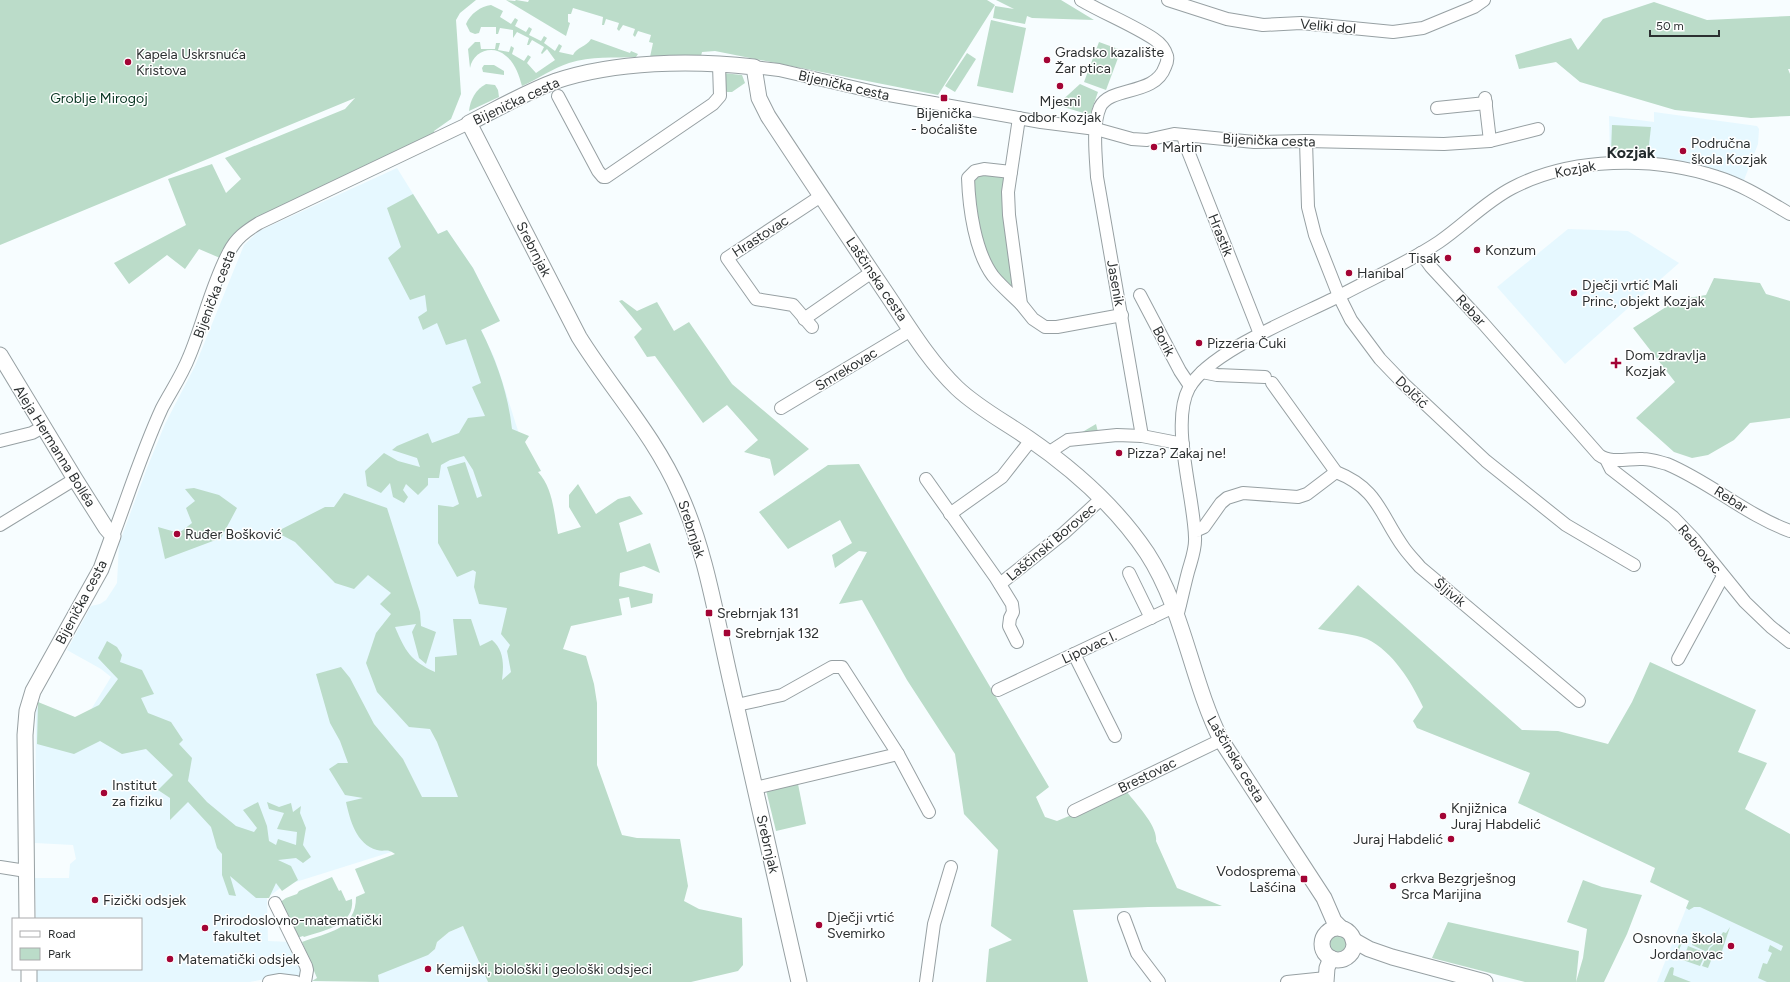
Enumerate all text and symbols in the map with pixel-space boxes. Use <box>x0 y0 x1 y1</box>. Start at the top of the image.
scale bar <box>1650 12 1719 38</box>
street label: Veliki dol <box>1299 16 1357 37</box>
text: 50 m <box>1656 19 1684 33</box>
place label: Gradsko kazalište Žar ptica <box>1055 44 1164 77</box>
place label: Kapela Uskrsnuća Kristova <box>136 46 246 79</box>
marker: Gradsko kazalište Žar ptica <box>1042 55 1052 65</box>
marker: Kapela Uskrsnuća Kristova <box>123 57 133 67</box>
street label: Bijenička cesta <box>797 67 891 104</box>
street label: Bijenička cesta <box>470 74 562 129</box>
marker: Mjesni odbor Kozjak <box>1055 81 1065 91</box>
park label: Groblje Mirogoj <box>50 90 148 107</box>
marker: Bijenička - boćalište <box>939 93 949 103</box>
place label: Mjesni odbor Kozjak <box>1019 93 1101 126</box>
place label: Bijenička - boćalište <box>911 105 977 138</box>
street label: Bijenička cesta <box>1222 130 1316 151</box>
place label: Područna škola Kozjak <box>1691 135 1767 168</box>
place label: Martin <box>1162 139 1202 156</box>
marker: Martin <box>1149 142 1159 152</box>
district label: Kozjak <box>1607 143 1656 162</box>
marker: Područna škola Kozjak <box>1678 146 1688 156</box>
street label: Kozjak <box>1553 157 1597 182</box>
street label: Hrastik <box>1204 211 1237 259</box>
street label: Hrastovac <box>729 212 792 261</box>
street label: Srebrnjak <box>512 219 555 280</box>
street label: Laščinska cesta <box>842 234 911 324</box>
place label: Konzum <box>1485 242 1536 259</box>
marker: Konzum <box>1472 245 1482 255</box>
street label: Bijenička cesta <box>190 248 239 341</box>
place label: Tisak <box>1409 250 1440 267</box>
marker: Tisak <box>1443 253 1453 263</box>
street label: Jasenik <box>1103 259 1128 308</box>
place label: Hanibal <box>1357 265 1404 282</box>
marker: Hanibal <box>1344 268 1354 278</box>
place label: Dječji vrtić Mali Princ, objekt Kozjak <box>1582 277 1705 310</box>
marker: Dječji vrtić Mali Princ, objekt Kozjak <box>1569 288 1579 298</box>
street label: Rebar <box>1452 291 1489 330</box>
street label: Borik <box>1149 323 1179 359</box>
place label: Pizzeria Čuki <box>1207 335 1286 352</box>
marker: Pizzeria Čuki <box>1194 338 1204 348</box>
street label: Smrekovac <box>812 344 881 395</box>
place label: Dom zdravlja Kozjak <box>1625 347 1706 380</box>
marker: Dom zdravlja Kozjak <box>1610 357 1622 369</box>
street label: Dolčić <box>1392 373 1432 412</box>
street label: Aleja Hermanna Bolléa <box>10 382 99 510</box>
place label: Pizza? Zakaj ne! <box>1127 445 1227 462</box>
marker: Pizza? Zakaj ne! <box>1114 448 1124 458</box>
street label: Rebar <box>1711 483 1751 516</box>
street label: Srebrnjak <box>674 498 709 560</box>
street label: Laščinski Borovec <box>1003 500 1100 585</box>
street label: Rebrovac <box>1674 521 1725 578</box>
place label: Ruđer Bošković <box>185 526 282 543</box>
marker: Ruđer Bošković <box>172 529 182 539</box>
street label: Bijenička cesta <box>52 557 111 647</box>
street label: Šljivik <box>1430 574 1469 611</box>
place label: Srebrnjak 131 <box>717 605 799 622</box>
marker: Srebrnjak 131 <box>704 608 714 618</box>
place label: Srebrnjak 132 <box>735 625 819 642</box>
street label: Lipovac I. <box>1059 627 1119 668</box>
marker: Srebrnjak 132 <box>722 628 732 638</box>
street label: Laščinska cesta <box>1203 713 1268 805</box>
street label: Brestovac <box>1115 754 1179 797</box>
place label: Institut za fiziku <box>112 777 163 810</box>
marker: Institut za fiziku <box>99 788 109 798</box>
place label: Knjižnica Juraj Habdelić <box>1451 800 1541 833</box>
marker: Knjižnica Juraj Habdelić <box>1438 811 1448 821</box>
street label: Srebrnjak <box>753 813 783 875</box>
place label: Juraj Habdelić <box>1353 831 1443 848</box>
marker: Juraj Habdelić <box>1446 834 1456 844</box>
place label: Vodosprema Lašćina <box>1216 863 1296 896</box>
place label: crkva Bezgrješnog Srca Marijina <box>1401 870 1516 903</box>
marker: Vodosprema Lašćina <box>1299 874 1309 884</box>
marker: crkva Bezgrješnog Srca Marijina <box>1388 881 1398 891</box>
place label: Fizički odsjek <box>103 892 186 909</box>
marker: Fizički odsjek <box>90 895 100 905</box>
place label: Dječji vrtić Svemirko <box>827 909 895 942</box>
place label: Prirodoslovno-matematički fakultet <box>213 912 382 945</box>
legend <box>12 918 142 970</box>
marker: Dječji vrtić Svemirko <box>814 920 824 930</box>
marker: Prirodoslovno-matematički fakultet <box>200 923 210 933</box>
text: Road <box>48 927 76 941</box>
place label: Osnovna škola Jordanovac <box>1633 930 1723 963</box>
marker: Osnovna škola Jordanovac <box>1726 941 1736 951</box>
text: Park <box>48 947 71 961</box>
place label: Matematički odsjek <box>178 951 300 968</box>
marker: Matematički odsjek <box>165 954 175 964</box>
place label: Kemijski, biološki i geološki odsjeci <box>436 961 652 978</box>
marker: Kemijski, biološki i geološki odsjeci <box>423 964 433 974</box>

